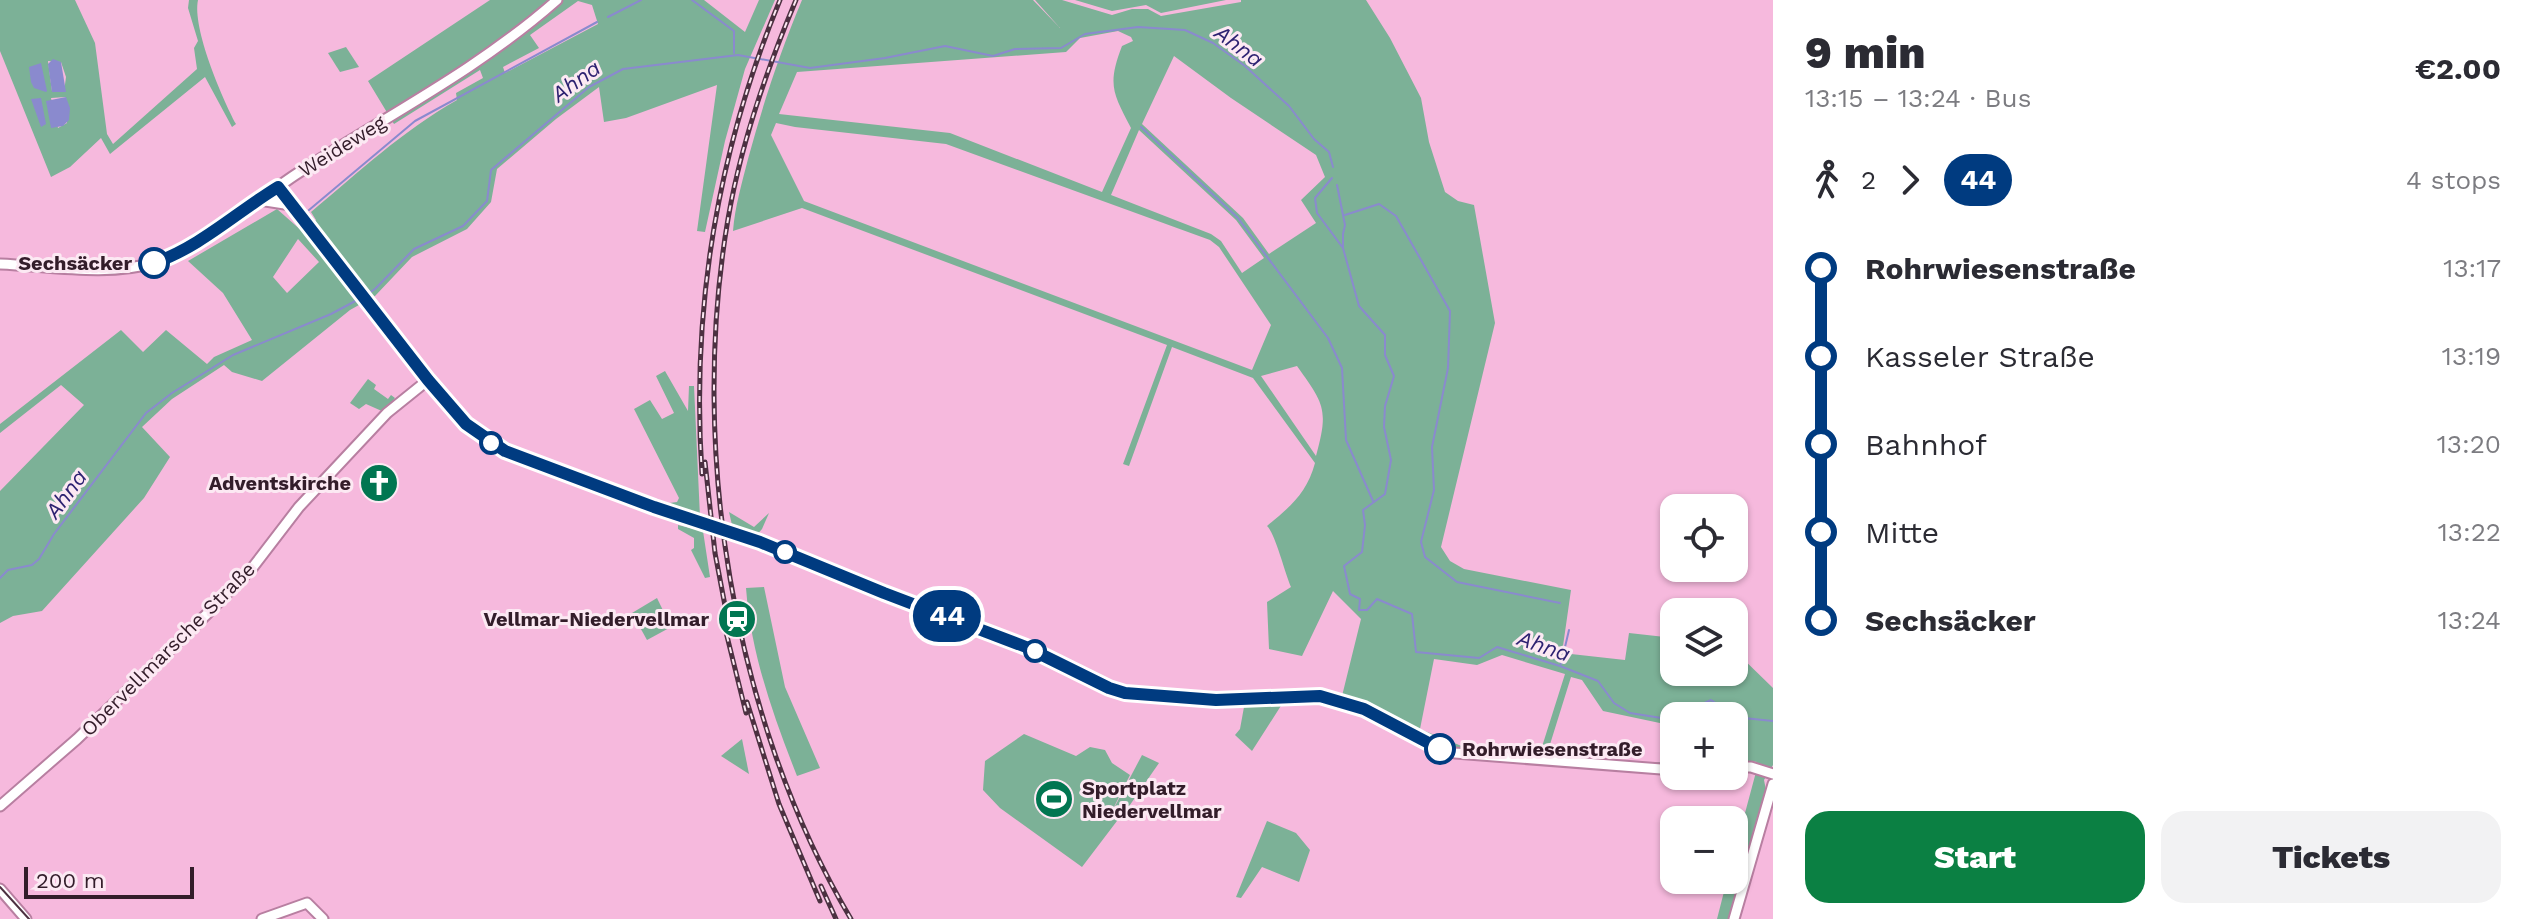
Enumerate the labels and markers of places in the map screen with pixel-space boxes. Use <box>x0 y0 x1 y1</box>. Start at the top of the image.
marker: Sechsäcker <box>139 248 169 278</box>
place label: Sechsäcker <box>18 251 132 275</box>
unlabelled marker <box>480 432 502 454</box>
church icon: Adventskirche <box>358 462 400 504</box>
place label: Adventskirche <box>209 471 351 495</box>
unlabelled marker <box>774 541 796 563</box>
station icon: Vellmar-Niedervellmar <box>716 598 758 640</box>
place label: Vellmar-Niedervellmar <box>483 607 709 631</box>
unlabelled marker <box>1024 640 1046 662</box>
marker: Rohrwiesenstraße <box>1425 734 1455 764</box>
place label: Rohrwiesenstraße <box>1462 737 1643 761</box>
place label: Sportplatz Niedervellmar <box>1082 776 1222 823</box>
sports icon: Sportplatz Niedervellmar <box>1033 778 1075 820</box>

